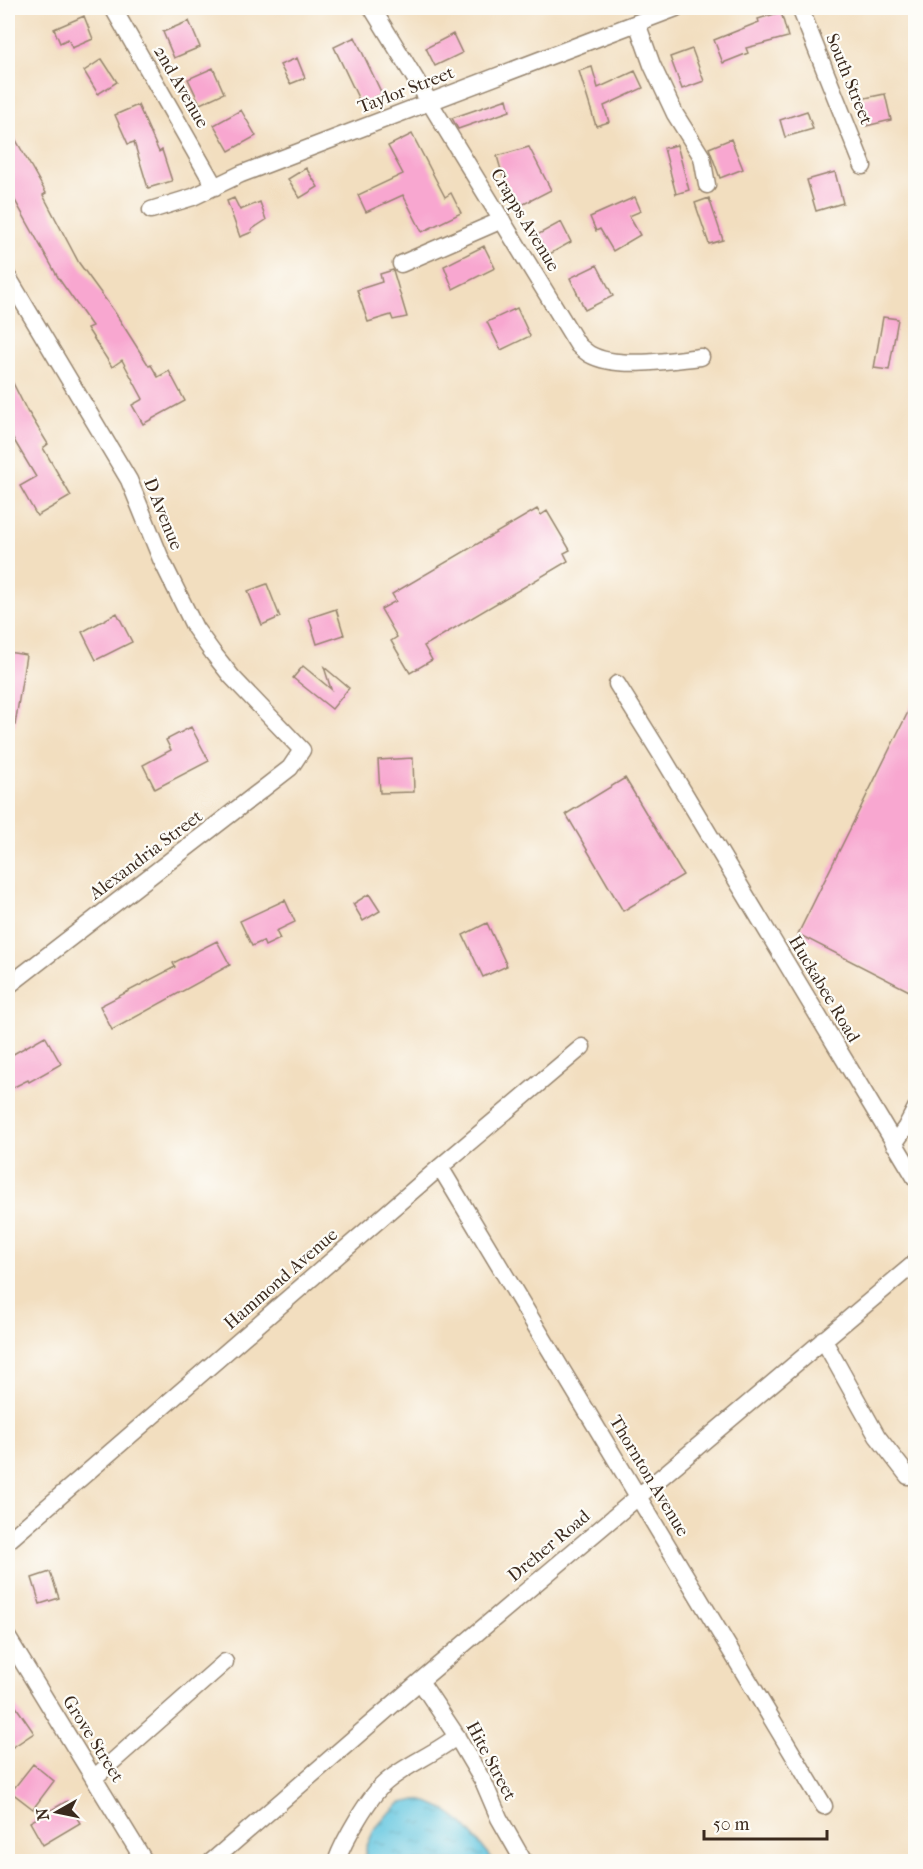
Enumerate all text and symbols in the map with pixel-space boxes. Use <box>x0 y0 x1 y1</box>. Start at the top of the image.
street label: South Street <box>821 30 877 128</box>
street label: 2nd Avenue <box>149 42 213 132</box>
street label: Taylor Street <box>355 62 457 118</box>
street label: Crapps Avenue <box>486 165 564 275</box>
street label: D Avenue <box>139 475 187 553</box>
street label: Alexandria Street <box>85 805 207 905</box>
street label: Huckabee Road <box>784 932 864 1046</box>
street label: Hammond Avenue <box>220 1224 342 1334</box>
street label: Thornton Avenue <box>605 1412 693 1540</box>
street label: Dreher Road <box>504 1505 594 1586</box>
street label: Grove Street <box>58 1692 128 1787</box>
street label: Hite Street <box>462 1718 521 1804</box>
north arrow <box>27 1782 87 1842</box>
scale bar <box>704 1803 827 1841</box>
text: N <box>32 1806 53 1822</box>
text: 50 m <box>713 1814 750 1835</box>

